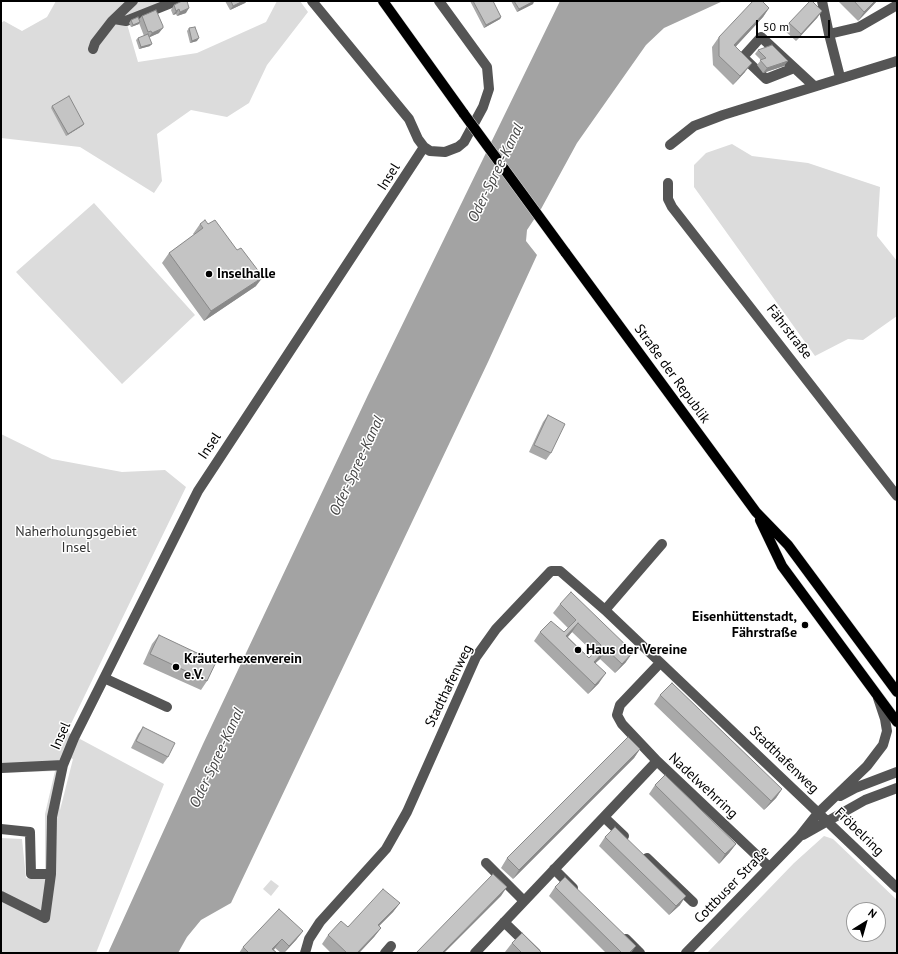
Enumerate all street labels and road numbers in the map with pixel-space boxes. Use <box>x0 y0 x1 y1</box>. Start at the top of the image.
street label: Insel <box>374 160 404 194</box>
street label: Fährstraße <box>763 301 815 363</box>
street label: Straße der Republik <box>630 321 714 427</box>
street label: Insel <box>195 429 225 463</box>
street label: Stadthafenweg <box>422 642 476 730</box>
street label: Insel <box>47 719 75 753</box>
street label: Stadthafenweg <box>746 723 822 797</box>
street label: Nadelwehrring <box>665 750 741 822</box>
street label: Fröbelring <box>831 804 887 860</box>
street label: Cottbuser Straße <box>691 843 773 927</box>

